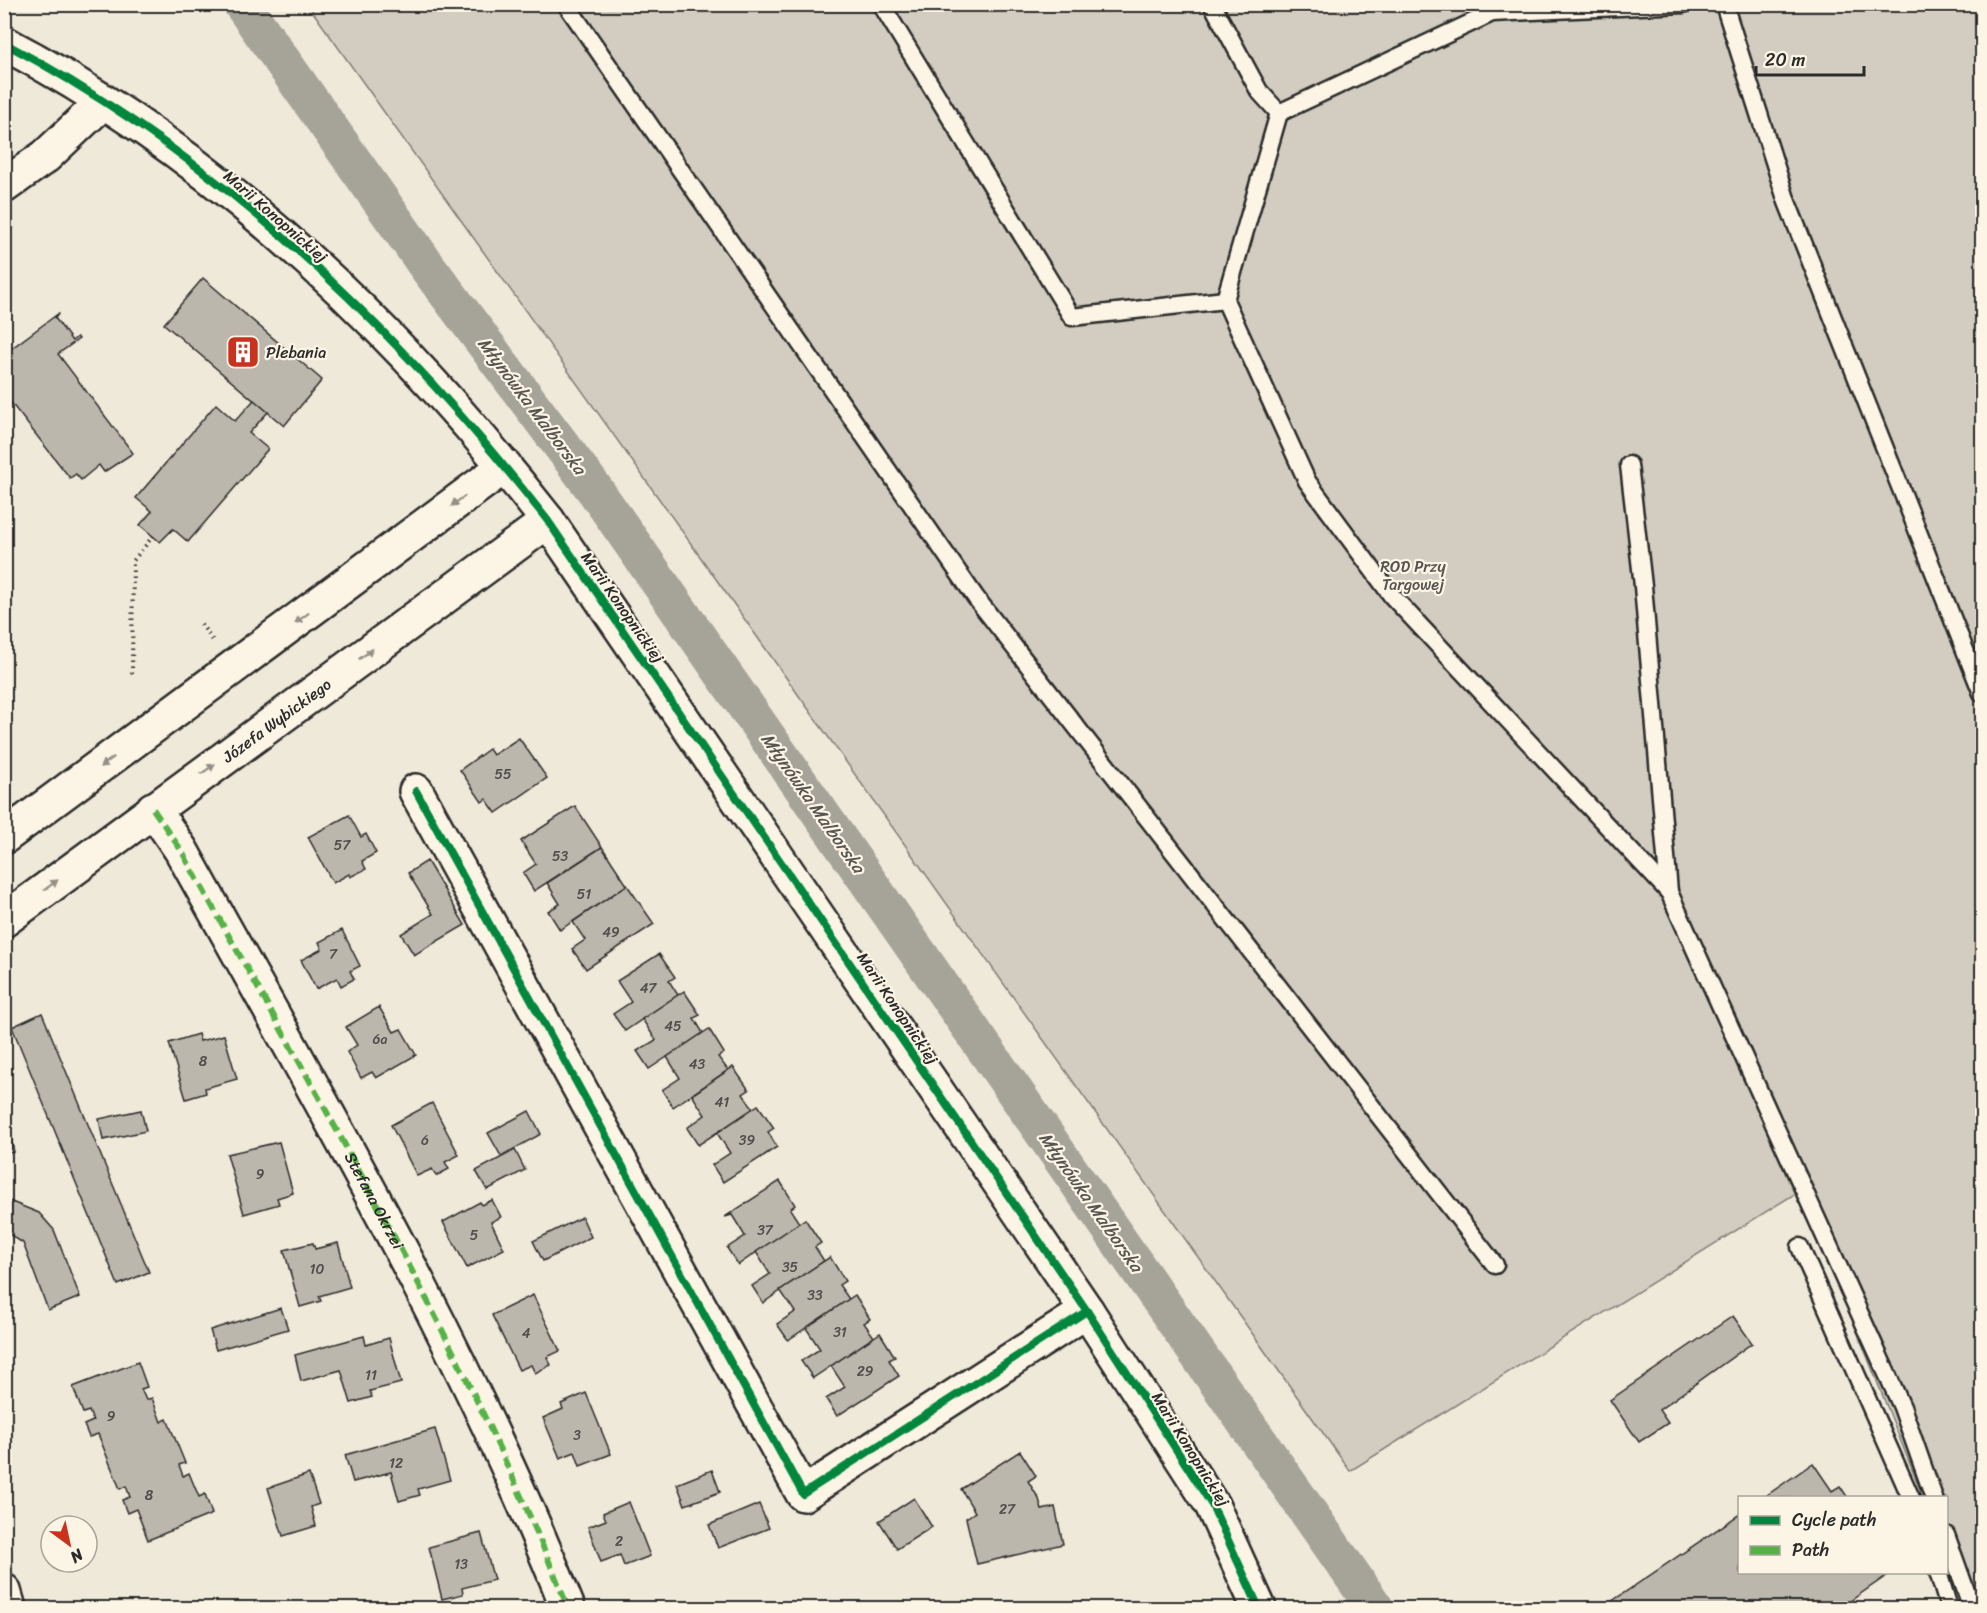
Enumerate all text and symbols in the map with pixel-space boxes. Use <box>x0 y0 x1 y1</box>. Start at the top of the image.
scale bar <box>1756 39 1864 77</box>
text: 20 m <box>1765 44 1805 76</box>
street label: Marii Konopnickiej <box>217 162 335 271</box>
water label: Młynówka Malborska <box>469 330 596 484</box>
building icon: Plebania <box>225 334 261 370</box>
place label: Plebania <box>266 338 326 367</box>
one-way arrow <box>450 495 466 507</box>
street label: Marii Konopnickiej <box>573 545 673 670</box>
park label: ROD Przy Targowej <box>1380 552 1446 599</box>
one-way arrow <box>294 611 309 623</box>
one-way arrow <box>358 649 374 660</box>
street label: Józefa Wybickiego <box>215 670 338 771</box>
water label: Młynówka Malborska <box>752 726 875 882</box>
one-way arrow <box>99 755 115 768</box>
house number: 55 <box>494 762 512 787</box>
one-way arrow <box>201 763 216 775</box>
house number: 57 <box>334 833 351 858</box>
house number: 53 <box>552 844 568 869</box>
one-way arrow <box>44 879 59 891</box>
house number: 51 <box>577 882 591 907</box>
house number: 49 <box>602 920 620 945</box>
house number: 7 <box>329 942 338 967</box>
street label: Marii Konopnickiej <box>849 946 947 1071</box>
house number: 47 <box>640 976 657 1001</box>
house number: 45 <box>664 1014 682 1039</box>
house number: 6a <box>373 1027 387 1052</box>
house number: 8 <box>199 1049 208 1074</box>
house number: 43 <box>689 1052 706 1077</box>
house number: 41 <box>715 1090 729 1115</box>
water label: Młynówka Malborska <box>1030 1125 1153 1281</box>
house number: 6 <box>421 1128 429 1153</box>
house number: 39 <box>739 1128 756 1153</box>
street label: Stefana Okrzei <box>336 1147 412 1255</box>
house number: 9 <box>256 1162 265 1187</box>
house number: 37 <box>757 1218 774 1243</box>
house number: 5 <box>470 1223 479 1248</box>
house number: 35 <box>782 1255 799 1280</box>
house number: 10 <box>310 1257 325 1282</box>
house number: 33 <box>807 1283 823 1308</box>
house number: 31 <box>833 1320 847 1345</box>
house number: 4 <box>522 1321 531 1346</box>
house number: 29 <box>857 1359 874 1384</box>
house number: 11 <box>365 1363 377 1388</box>
street label: Marii Konopnickiej <box>1144 1386 1238 1513</box>
house number: 9 <box>107 1404 116 1429</box>
house number: 3 <box>573 1423 581 1448</box>
house number: 12 <box>389 1451 403 1476</box>
house number: 8 <box>145 1483 154 1508</box>
legend <box>1738 1496 1948 1574</box>
house number: 27 <box>999 1497 1016 1522</box>
text: Cycle path <box>1792 1504 1876 1536</box>
north arrow <box>39 1514 99 1574</box>
house number: 2 <box>615 1529 623 1554</box>
text: Path <box>1792 1534 1829 1566</box>
text: N <box>64 1540 90 1572</box>
house number: 13 <box>454 1552 468 1577</box>

